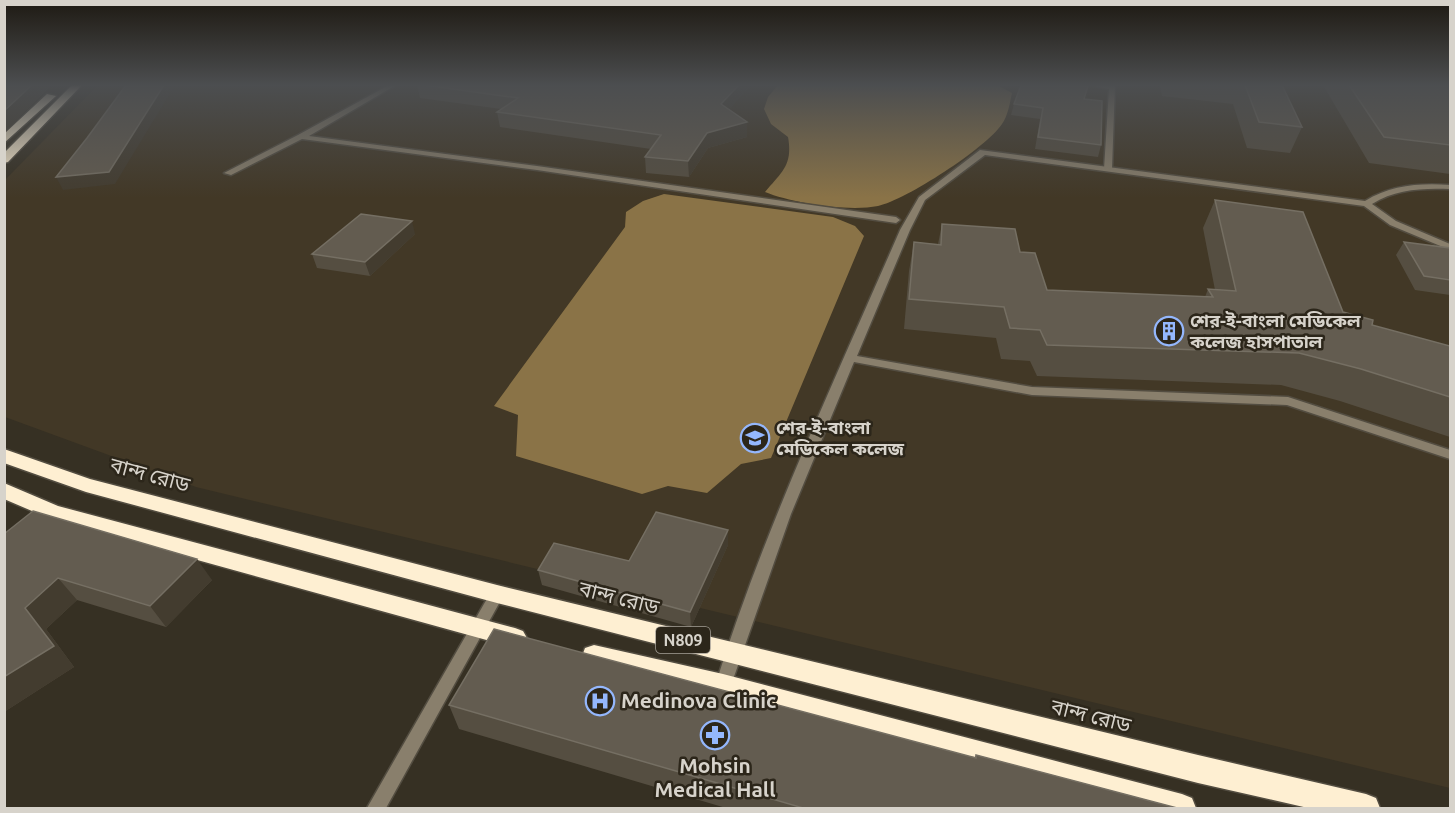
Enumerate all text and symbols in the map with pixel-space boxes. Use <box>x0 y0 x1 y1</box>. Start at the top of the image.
place label: শের-ই-বাংলা মেডিকেল কলেজ হাসপাতাল <box>1189 310 1361 351</box>
building icon: শের-ই-বাংলা মেডিকেল কলেজ হাসপাতাল <box>1153 315 1185 347</box>
place label: শের-ই-বাংলা মেডিকেল কলেজ <box>776 417 905 458</box>
school or university icon: শের-ই-বাংলা মেডিকেল কলেজ <box>739 422 771 454</box>
street label: বান্দ রোড <box>107 452 194 496</box>
street label: বান্দ রোড <box>576 575 663 619</box>
road number: N809 <box>656 627 710 653</box>
hospital icon: Medinova Clinic <box>584 685 616 717</box>
place label: Medinova Clinic <box>621 688 776 712</box>
street label: বান্দ রোড <box>1048 693 1135 737</box>
pharmacy icon: Mohsin Medical Hall <box>699 719 731 751</box>
place label: Mohsin Medical Hall <box>654 753 776 801</box>

